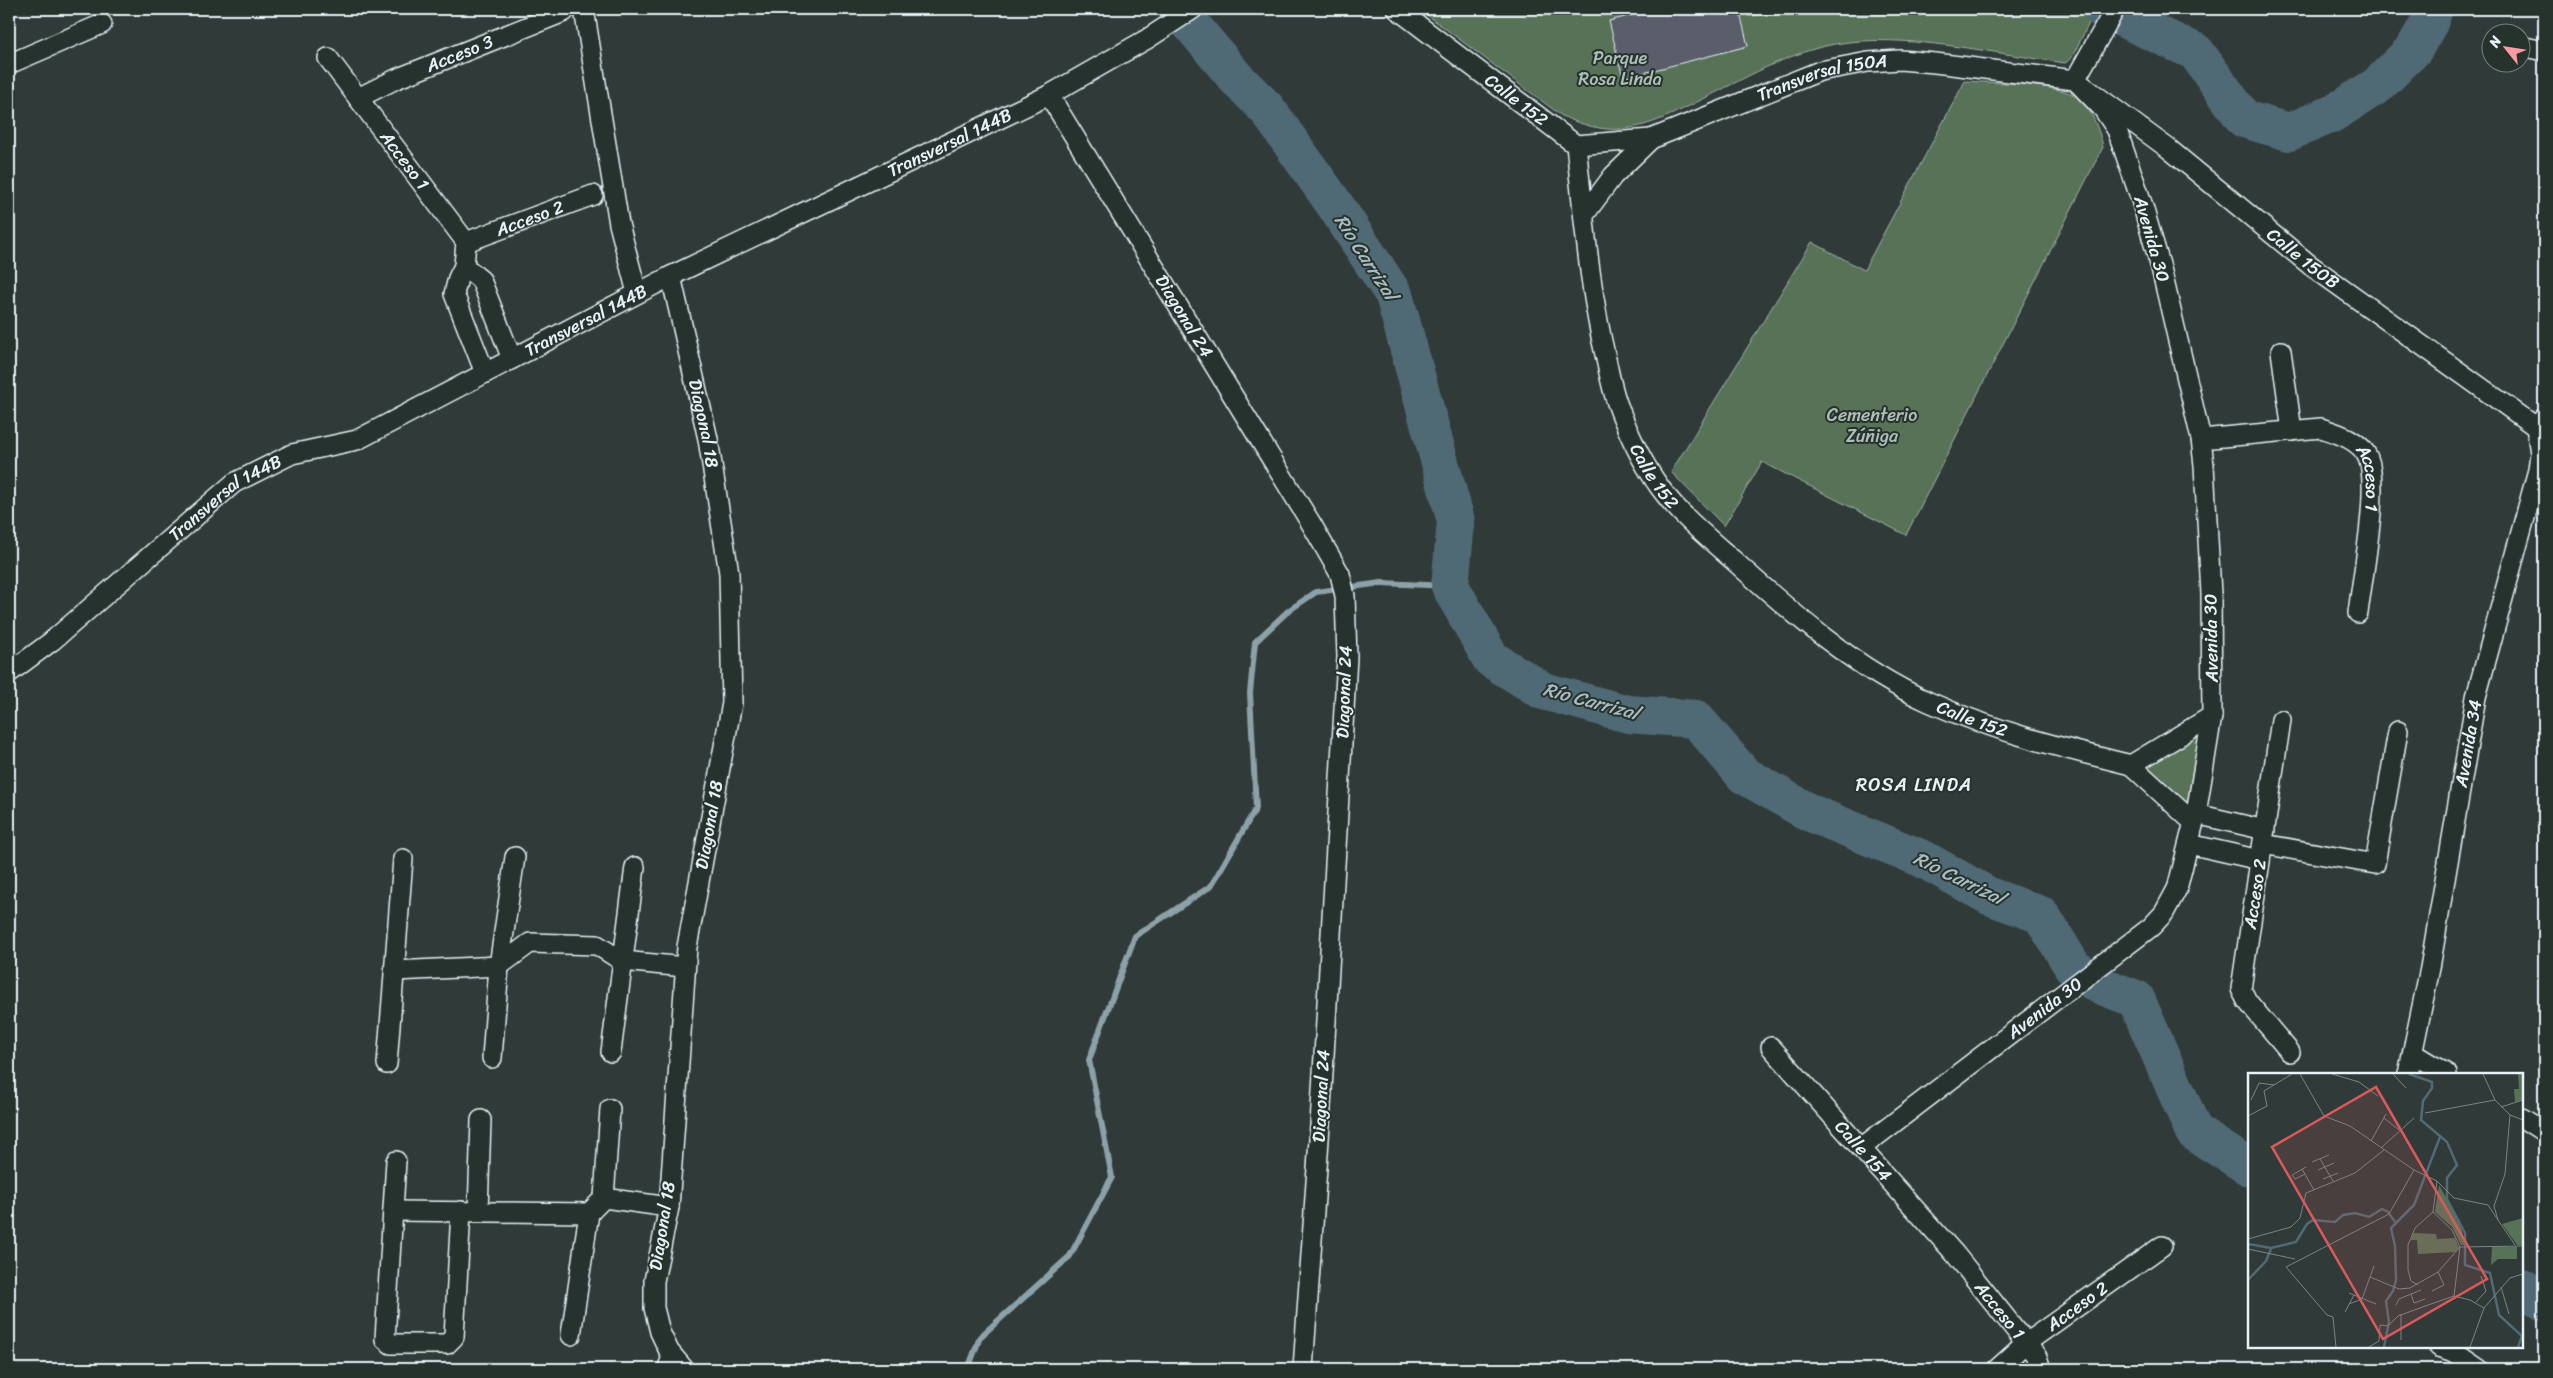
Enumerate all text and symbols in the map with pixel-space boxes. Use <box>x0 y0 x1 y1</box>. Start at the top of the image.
north arrow <box>2480 22 2530 72</box>
street label: Acceso 3 <box>420 26 498 82</box>
text: N <box>2481 31 2509 53</box>
park label: Parque Rosa Linda <box>1578 42 1662 95</box>
street label: Transversal 150A <box>1752 45 1888 111</box>
street label: Calle 152 <box>1477 65 1555 135</box>
street label: Transversal 144B <box>882 99 1017 186</box>
street label: Acceso 1 <box>371 123 438 197</box>
street label: Acceso 2 <box>490 191 568 246</box>
street label: Avenida 30 <box>2124 191 2180 286</box>
water label: Río Carrizal <box>1326 207 1409 311</box>
street label: Calle 150B <box>2259 219 2346 297</box>
street label: Diagonal 24 <box>1146 268 1222 364</box>
street label: Transversal 144B <box>519 275 653 366</box>
street label: Diagonal 18 <box>679 376 728 470</box>
park label: Cementerio Zúñiga <box>1827 399 1917 452</box>
street label: Acceso 1 <box>2347 436 2388 513</box>
street label: Calle 152 <box>1621 438 1687 517</box>
street label: Transversal 144B <box>161 446 287 550</box>
street label: Avenida 30 <box>2194 593 2228 684</box>
street label: Diagonal 24 <box>1326 645 1362 739</box>
water label: Río Carrizal <box>1540 672 1647 731</box>
street label: Calle 152 <box>1932 691 2012 747</box>
street label: Avenida 34 <box>2445 697 2491 791</box>
district label: ROSA LINDA <box>1856 768 1972 801</box>
street label: Diagonal 18 <box>685 778 733 872</box>
water label: Río Carrizal <box>1908 842 2014 916</box>
street label: Acceso 2 <box>2234 857 2276 932</box>
street label: Avenida 30 <box>1999 968 2090 1048</box>
street label: Diagonal 24 <box>1303 1049 1339 1143</box>
inset map <box>2248 1073 2523 1348</box>
street label: Calle 154 <box>1827 1112 1900 1189</box>
street label: Diagonal 18 <box>639 1179 685 1273</box>
street label: Acceso 1 <box>1966 1273 2034 1347</box>
street label: Acceso 2 <box>2038 1273 2115 1341</box>

